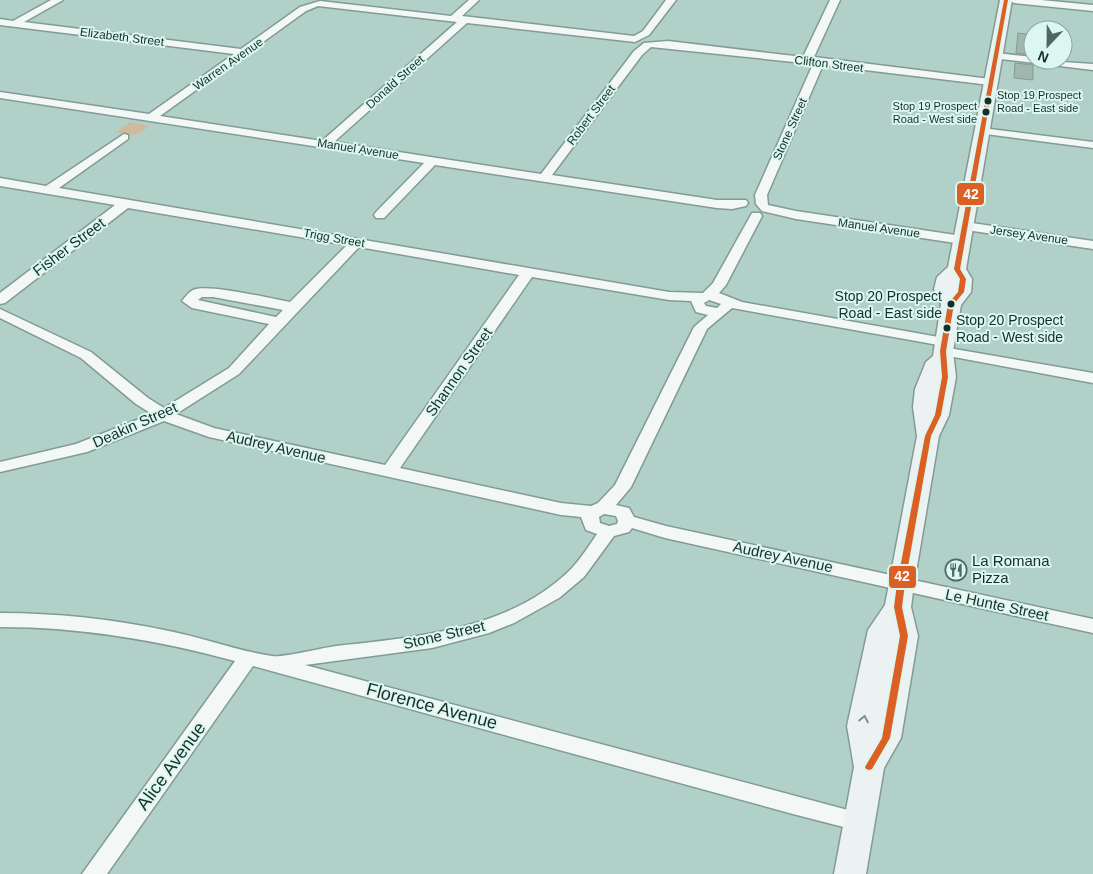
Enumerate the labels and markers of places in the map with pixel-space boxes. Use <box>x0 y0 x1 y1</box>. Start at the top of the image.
place label: Stop 19 Prospect Road - East side <box>997 89 1081 114</box>
marker: Stop 19 Prospect Road - East side <box>983 96 993 106</box>
place label: Stop 19 Prospect Road - West side <box>893 100 977 125</box>
marker: Stop 19 Prospect Road - West side <box>981 107 991 117</box>
place label: Stop 20 Prospect Road - East side <box>835 288 942 321</box>
marker: Stop 20 Prospect Road - East side <box>946 299 956 309</box>
place label: Stop 20 Prospect Road - West side <box>956 312 1064 345</box>
marker: Stop 20 Prospect Road - West side <box>942 323 952 333</box>
place label: La Romana Pizza <box>972 552 1050 586</box>
restaurant icon: La Romana Pizza <box>944 558 968 582</box>

